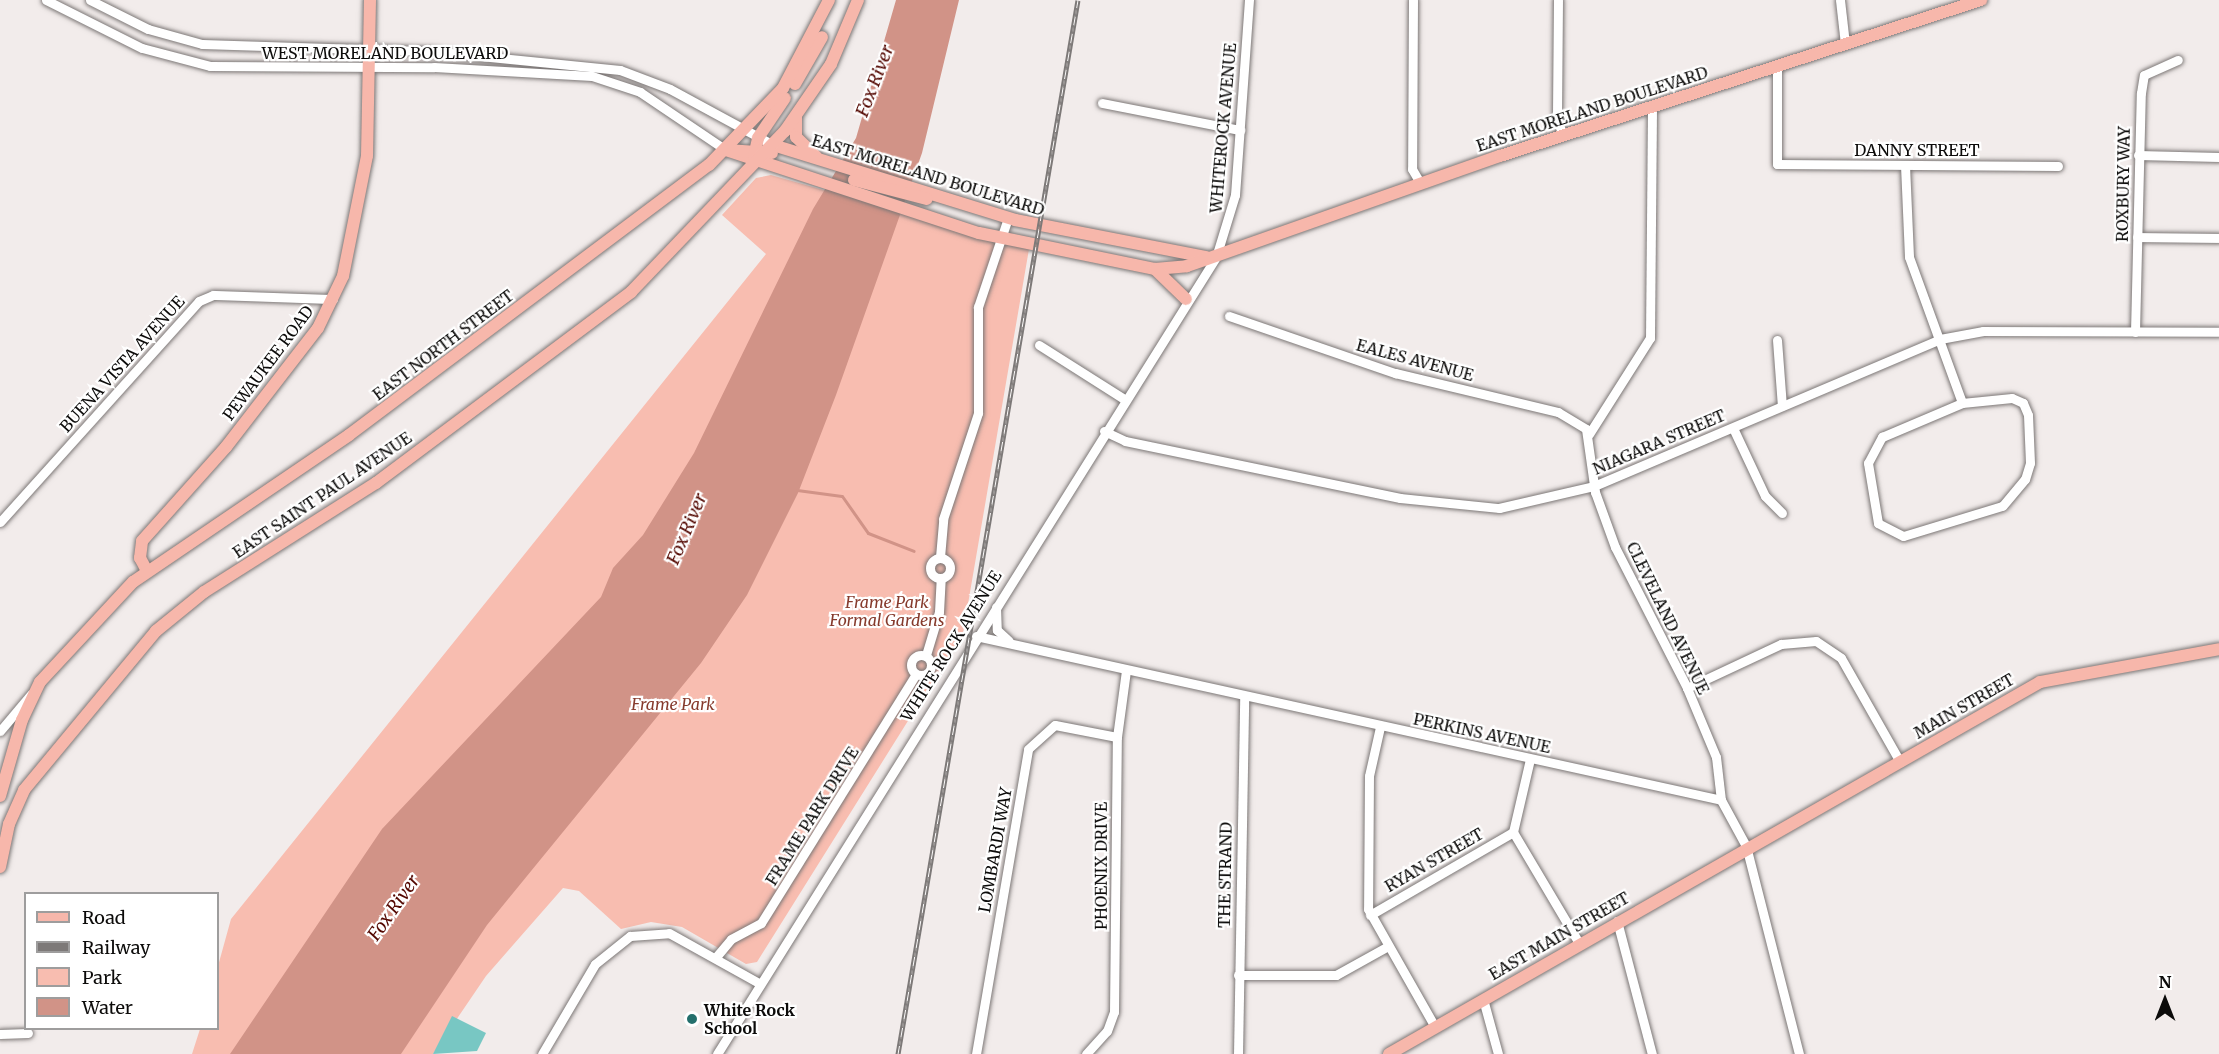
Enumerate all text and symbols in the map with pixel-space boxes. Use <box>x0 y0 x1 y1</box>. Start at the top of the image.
water label: Fox River <box>851 42 899 120</box>
street label: WHITEROCK AVENUE <box>1206 42 1240 214</box>
street label: WEST MORELAND BOULEVARD <box>262 43 508 63</box>
street label: EAST MORELAND BOULEVARD <box>1474 62 1710 156</box>
street label: ROXBURY WAY <box>2112 126 2134 242</box>
street label: EAST MORELAND BOULEVARD <box>809 130 1047 220</box>
street label: DANNY STREET <box>1854 140 1980 160</box>
street label: EAST NORTH STREET <box>369 286 517 404</box>
street label: BUENA VISTA AVENUE <box>56 292 188 436</box>
street label: PEWAUKEE ROAD <box>219 302 317 424</box>
street label: EALES AVENUE <box>1354 335 1476 385</box>
street label: NIAGARA STREET <box>1590 405 1728 479</box>
street label: EAST SAINT PAUL AVENUE <box>229 428 415 562</box>
water label: Fox River <box>662 490 712 568</box>
street label: CLEVELAND AVENUE <box>1623 539 1713 697</box>
street label: WHITE ROCK AVENUE <box>897 567 1005 725</box>
park label: Frame Park Formal Gardens <box>829 592 945 630</box>
street label: MAIN STREET <box>1910 670 2018 742</box>
park label: Frame Park <box>631 694 715 714</box>
street label: PERKINS AVENUE <box>1412 709 1552 757</box>
street label: FRAME PARK DRIVE <box>762 743 862 889</box>
street label: LOMBARDI WAY <box>975 786 1015 914</box>
street label: PHOENIX DRIVE <box>1091 802 1111 930</box>
street label: THE STRAND <box>1214 822 1236 928</box>
street label: RYAN STREET <box>1381 824 1487 896</box>
water label: Fox River <box>364 871 424 945</box>
street label: EAST MAIN STREET <box>1485 888 1633 984</box>
legend <box>24 892 219 1030</box>
text: Road <box>82 906 126 929</box>
text: Railway <box>82 936 150 959</box>
text: Park <box>82 966 122 989</box>
north arrow <box>2135 970 2195 1030</box>
text: N <box>2159 972 2171 992</box>
text: Water <box>82 996 133 1019</box>
place label: White Rock School <box>704 1000 795 1038</box>
marker: White Rock School <box>685 1012 699 1026</box>

